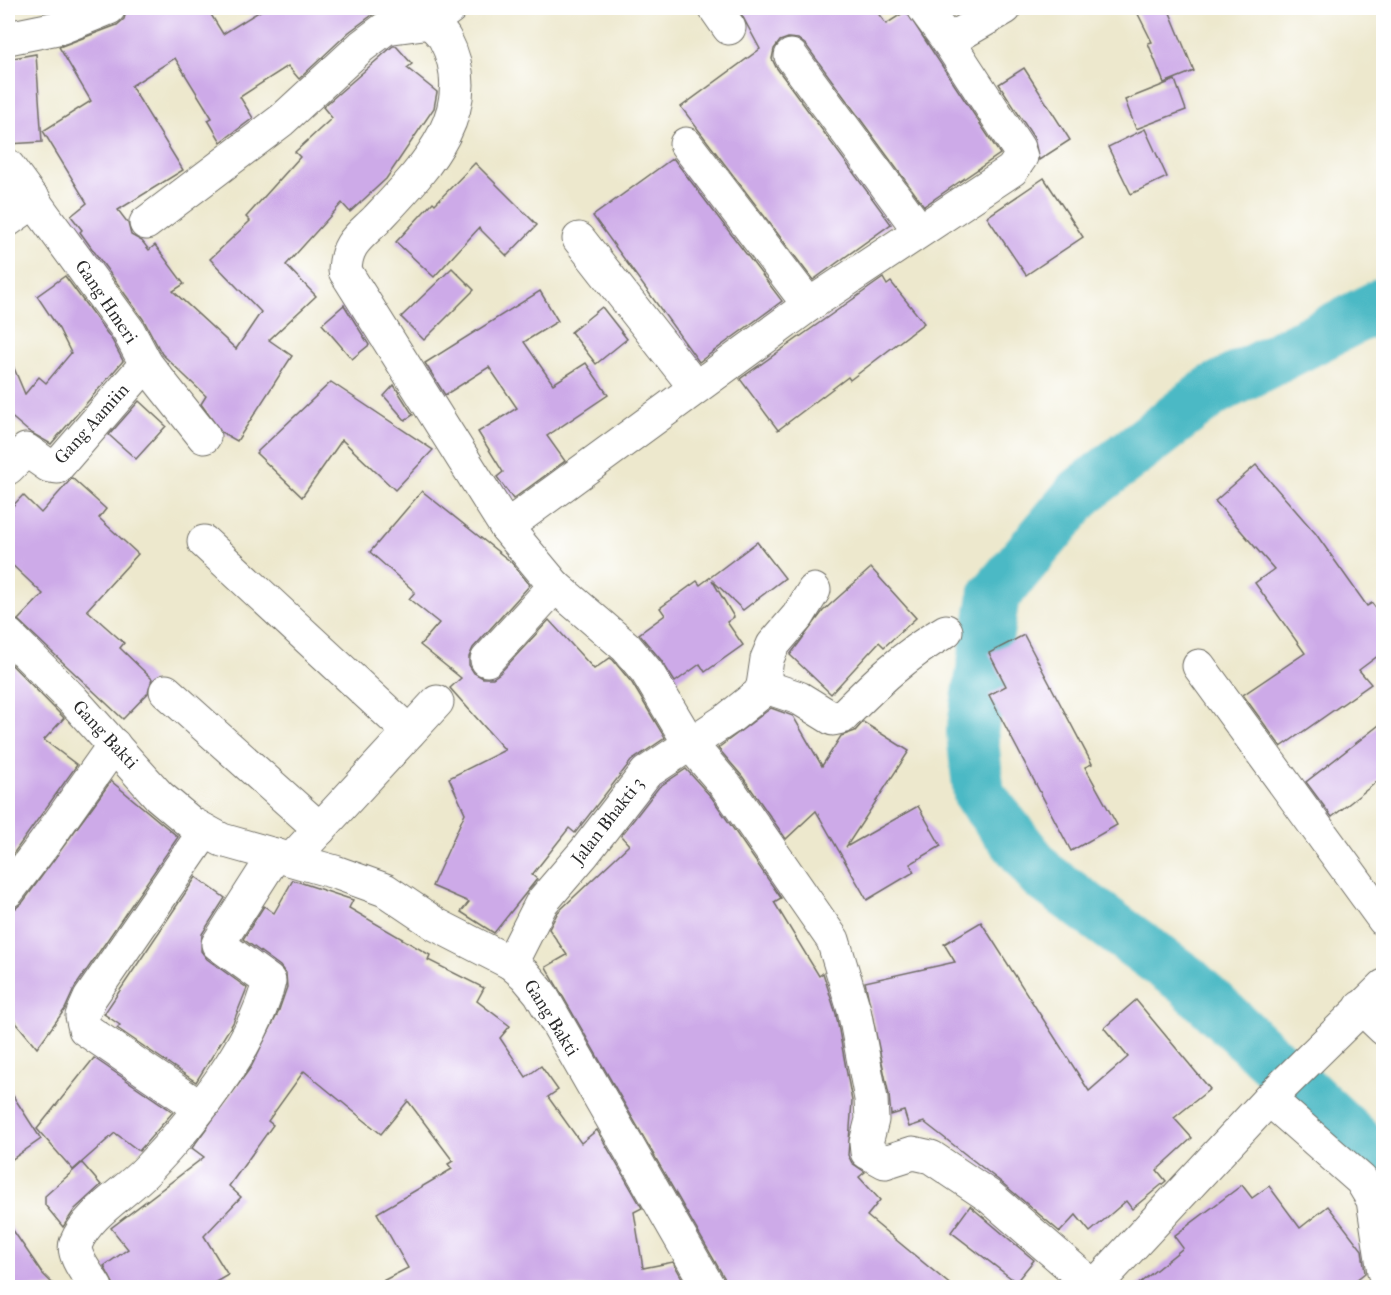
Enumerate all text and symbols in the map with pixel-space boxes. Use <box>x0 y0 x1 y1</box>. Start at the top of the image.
street label: Gang Hmeri <box>70 256 142 348</box>
street label: Gang Aamiin <box>50 379 134 469</box>
street label: Gang Bakti <box>68 696 142 774</box>
street label: Jalan Bhakti 3 <box>566 773 649 870</box>
street label: Gang Bakti <box>519 976 583 1061</box>

